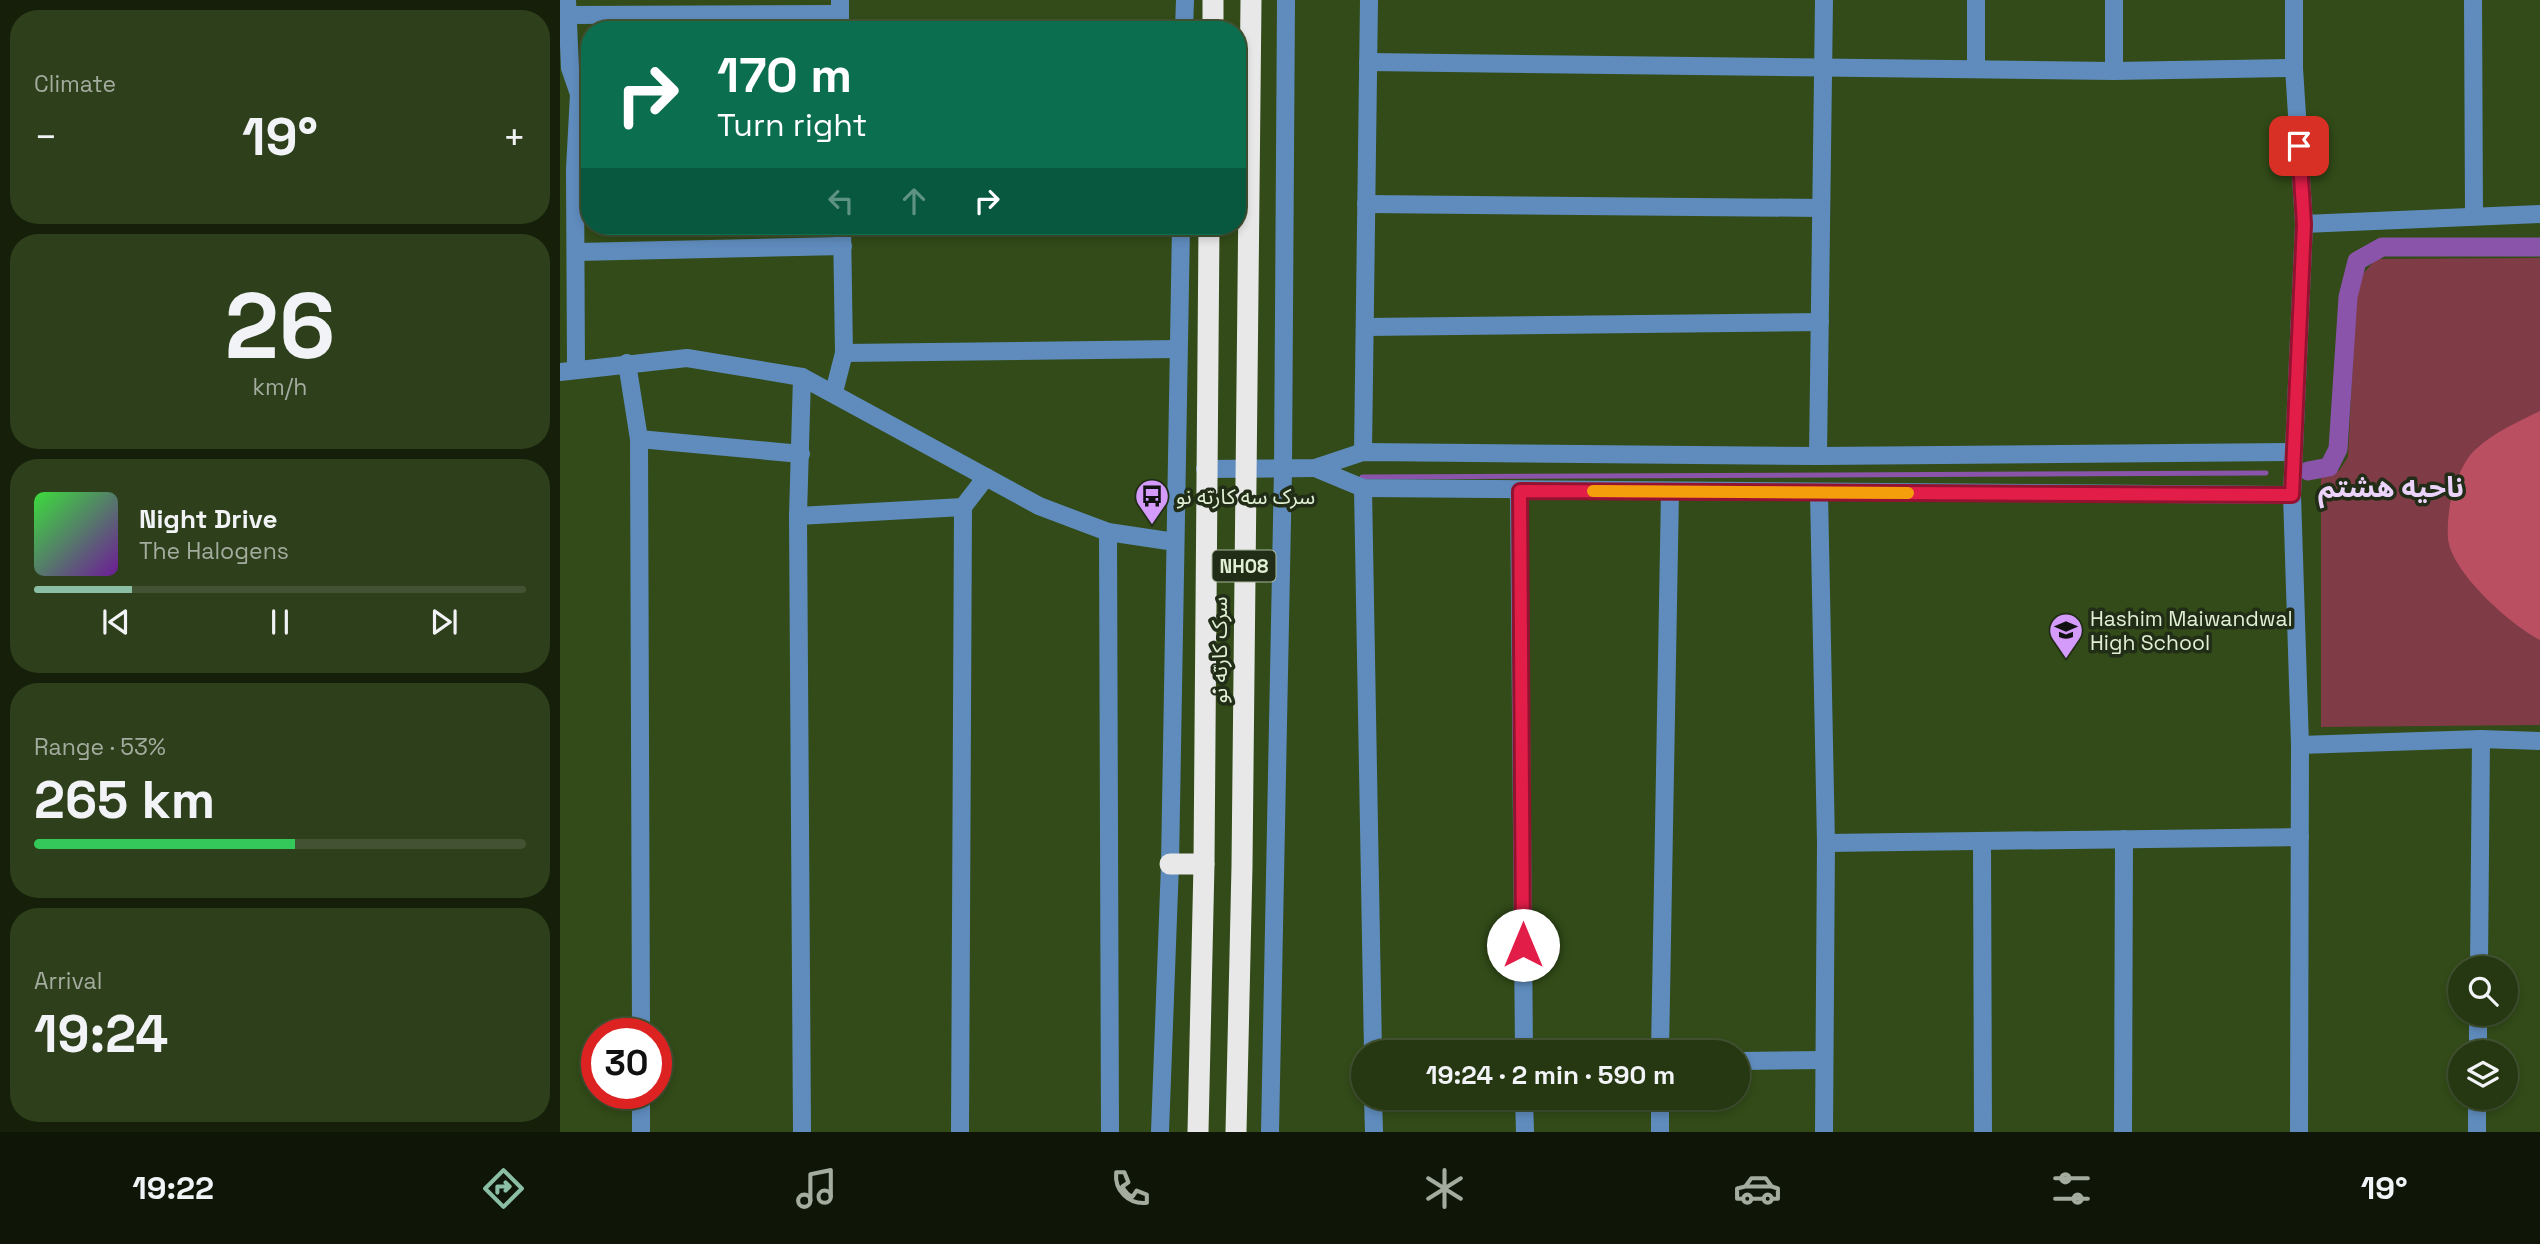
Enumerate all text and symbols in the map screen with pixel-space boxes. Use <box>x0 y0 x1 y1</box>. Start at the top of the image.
text: 170 m <box>717 44 852 106</box>
icon: right <box>602 49 693 140</box>
text: Climate <box>34 69 116 99</box>
text: 19° <box>242 104 318 170</box>
text: Turn right <box>717 105 867 145</box>
text: − <box>34 113 58 161</box>
text: + <box>502 113 526 161</box>
pin <box>2269 116 2329 176</box>
icon: arrive <box>2280 127 2318 165</box>
icon: left <box>822 182 860 220</box>
icon: ahead <box>895 182 933 220</box>
icon: right <box>968 182 1006 220</box>
text: 26 <box>225 268 335 385</box>
text: km/h <box>253 372 307 402</box>
district label: ناحیه هشتم <box>2318 469 2464 509</box>
bus stop icon: سرک سه کارته نو <box>1133 477 1171 526</box>
place label: سرک سه کارته نو <box>1176 483 1315 510</box>
text: Night Drive <box>139 502 277 536</box>
text: The Halogens <box>139 536 289 566</box>
road number: NH08 <box>1212 551 1276 582</box>
street label: سرک کارته نو <box>1206 596 1233 704</box>
icon: previous <box>97 603 135 641</box>
icon: pause <box>261 603 299 641</box>
icon: next <box>425 603 463 641</box>
place label: Hashim Maiwandwal High School <box>2090 605 2293 656</box>
school or university icon: Hashim Maiwandwal High School <box>2047 611 2085 660</box>
text: Range · 53% <box>34 732 166 762</box>
text: 265 km <box>34 767 215 833</box>
position arrow <box>1486 908 1560 982</box>
map controls <box>2448 956 2518 1110</box>
button: search <box>2448 956 2518 1026</box>
text: Arrival <box>34 966 102 996</box>
text: 19:24 <box>34 1001 168 1067</box>
speed limit sign: 30 <box>581 1018 672 1109</box>
button: layers <box>2448 1040 2518 1110</box>
text: 19:24 · 2 min · 590 m <box>1426 1058 1675 1092</box>
icon: directions <box>479 1164 528 1213</box>
icon: music <box>792 1164 841 1213</box>
icon: phone <box>1106 1164 1155 1213</box>
icon: climate <box>1420 1164 1469 1213</box>
icon: car <box>1733 1164 1782 1213</box>
icon: filters <box>2047 1164 2096 1213</box>
text: 19:22 <box>132 1168 214 1208</box>
text: 19° <box>2361 1168 2408 1208</box>

